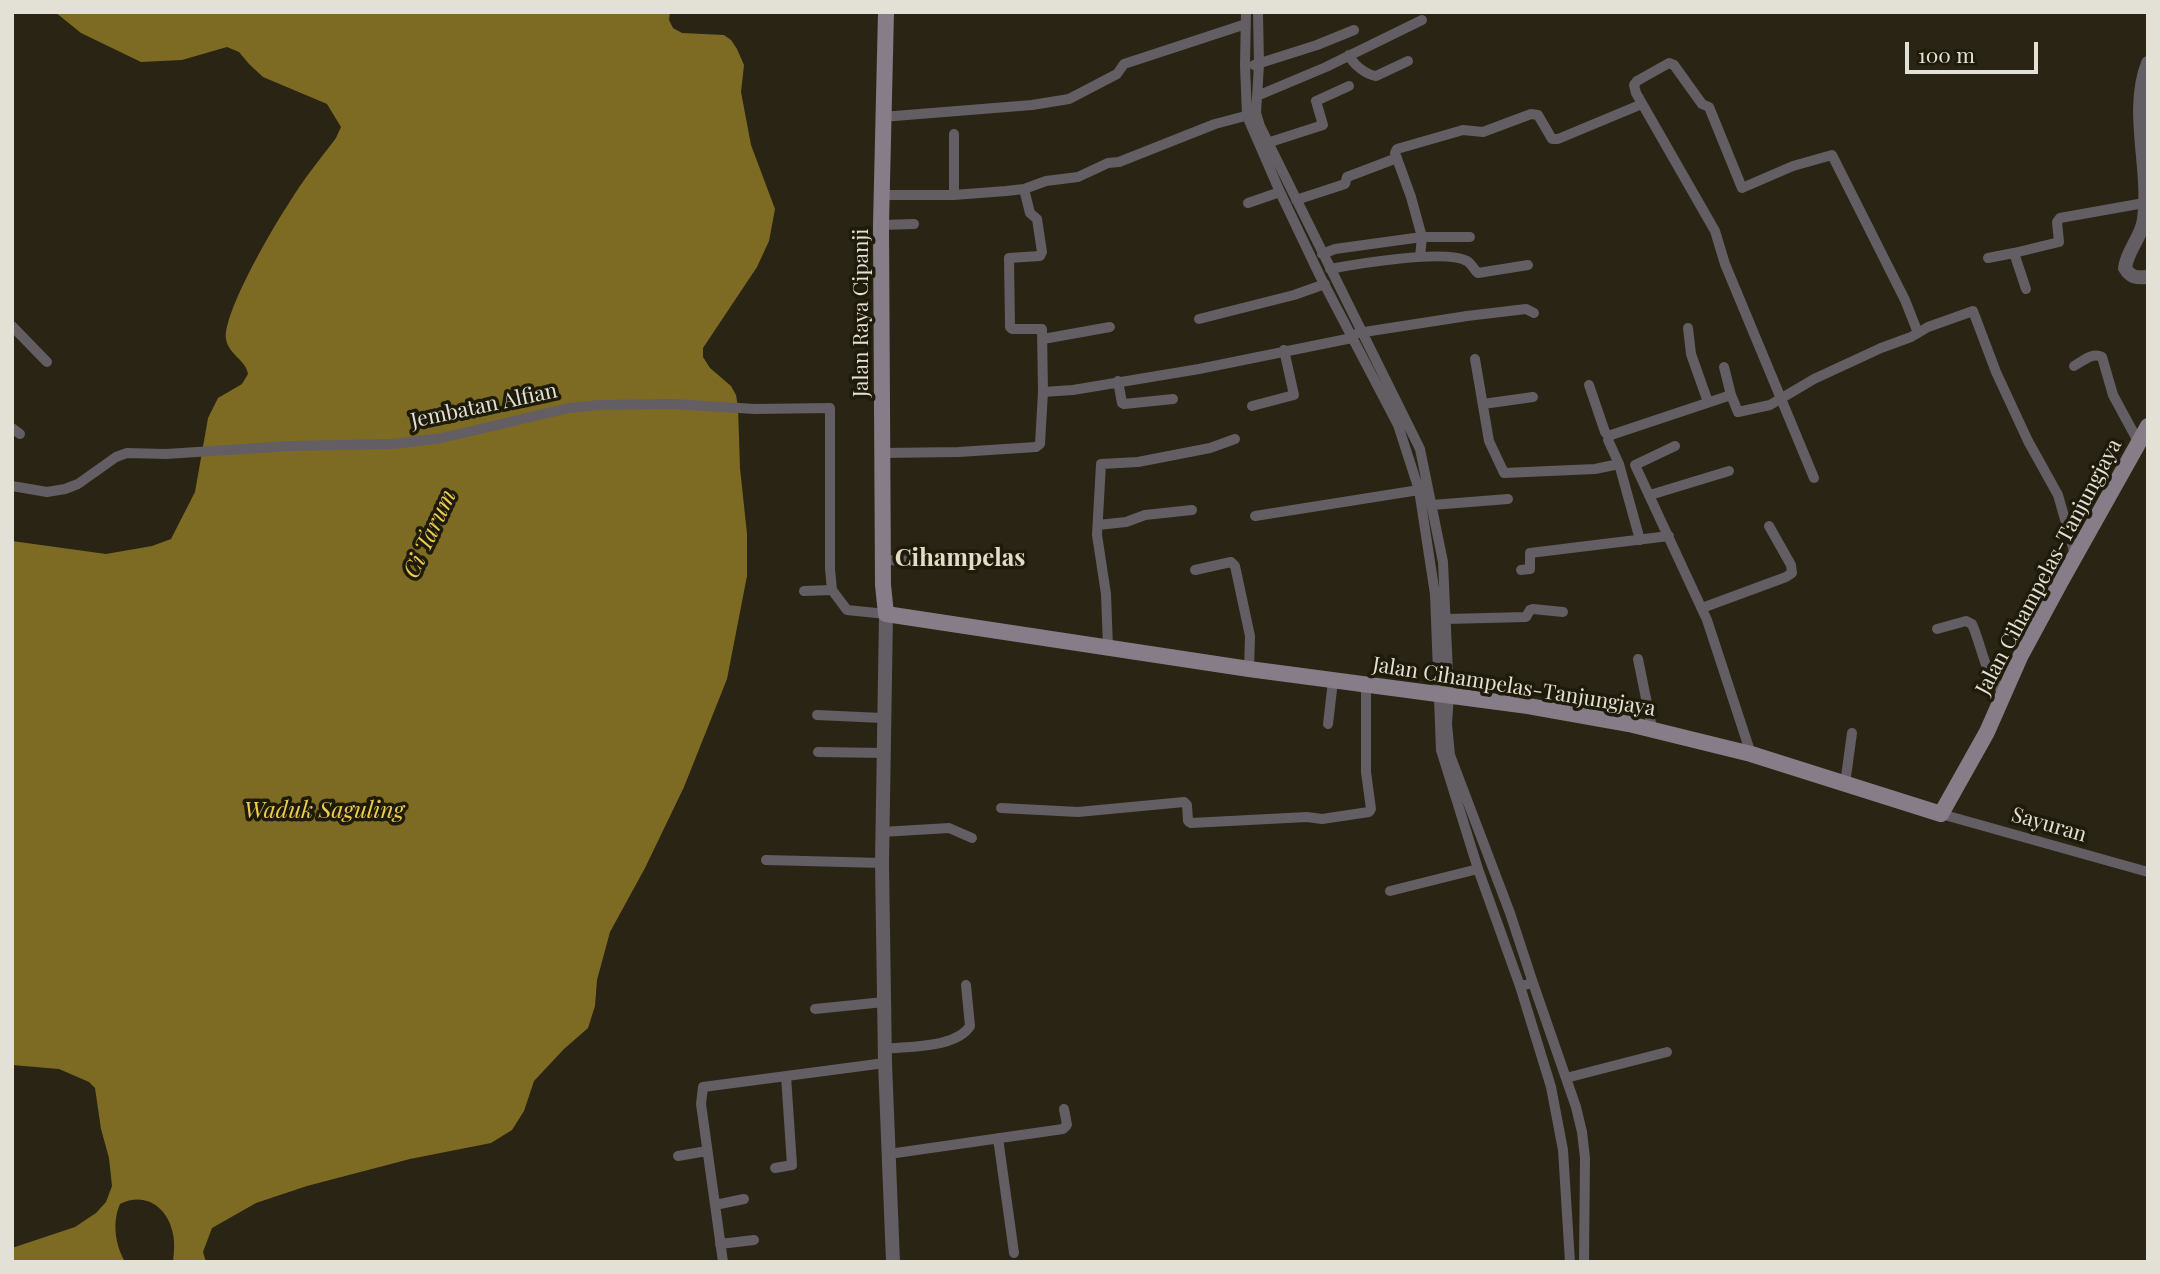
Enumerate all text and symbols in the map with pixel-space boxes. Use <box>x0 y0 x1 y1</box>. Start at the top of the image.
scale bar <box>1908 28 2041 72</box>
text: 100 m <box>1918 40 1975 68</box>
street label: Jalan Raya Cipanji <box>848 229 874 397</box>
street label: Jembatan Alfian <box>409 378 559 434</box>
street label: Jalan Cihampelas-Tanjungjaya <box>1971 435 2127 699</box>
water label: Ci Tarum <box>398 486 462 582</box>
district label: Cihampelas <box>895 545 1025 573</box>
street label: Jalan Cihampelas-Tanjungjaya <box>1371 652 1657 722</box>
water label: Waduk Saguling <box>244 797 404 825</box>
street label: Sayuran <box>2009 802 2089 848</box>

